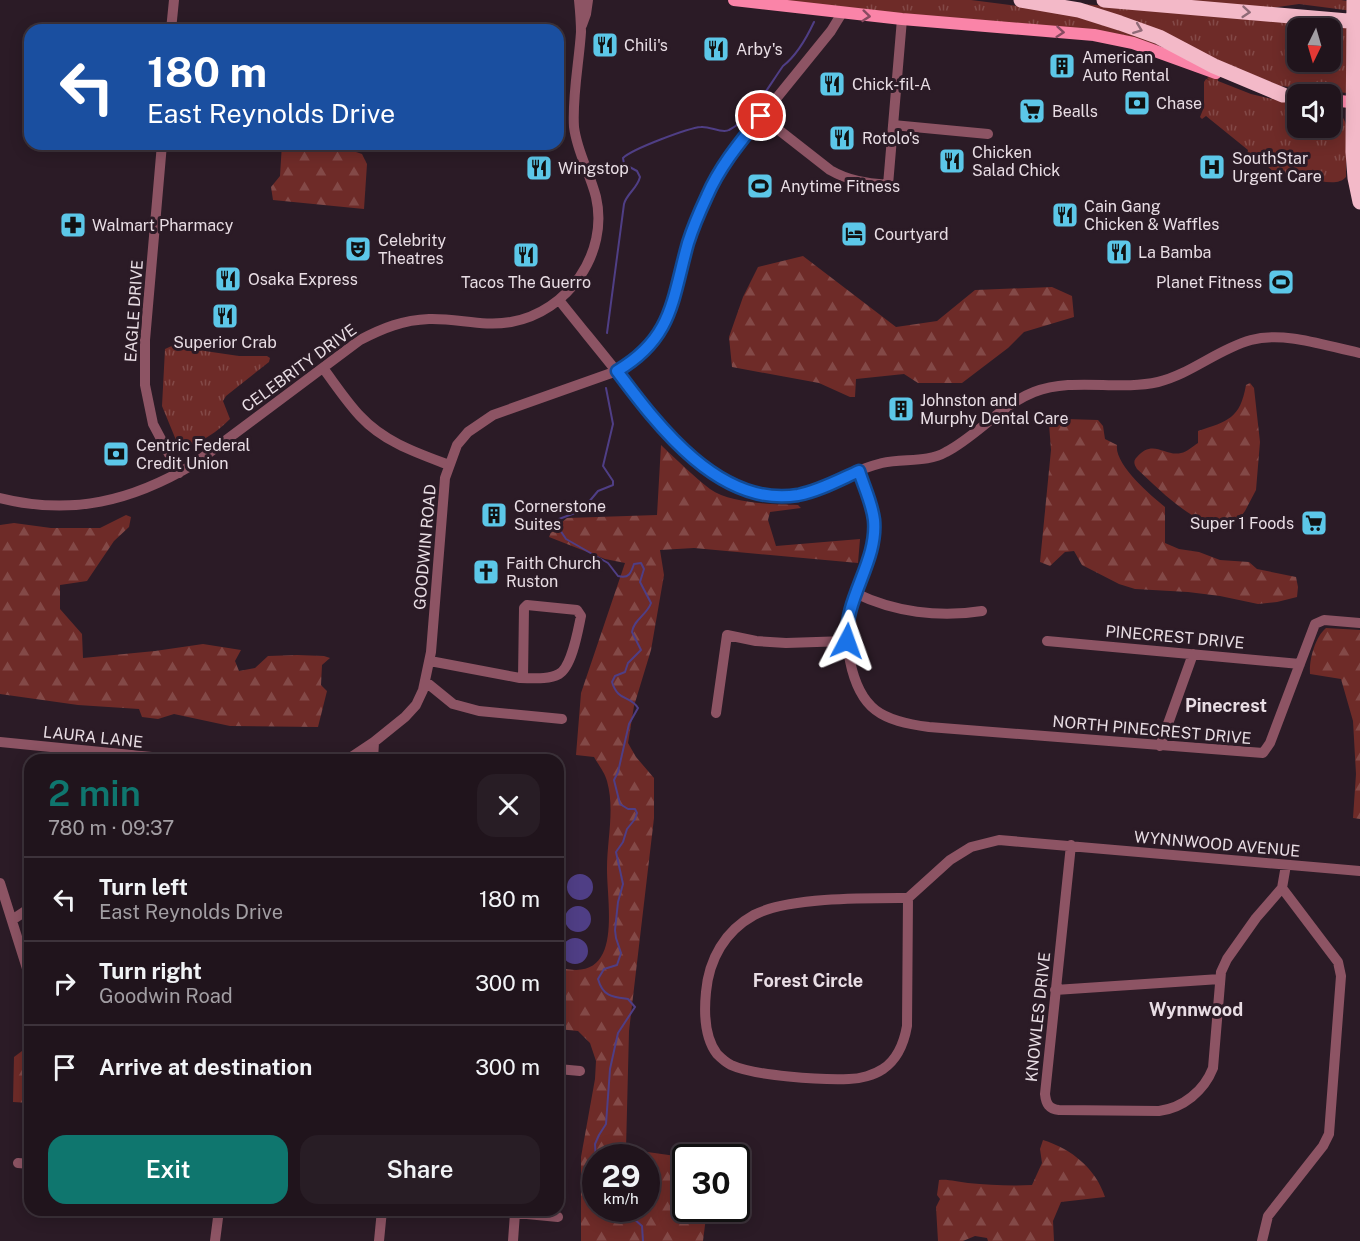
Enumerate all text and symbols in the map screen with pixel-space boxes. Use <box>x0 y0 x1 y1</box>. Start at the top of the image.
one-way arrow <box>1241 5 1250 18</box>
one-way arrow <box>862 9 871 22</box>
north arrow <box>1287 18 1341 72</box>
map controls <box>1287 18 1341 138</box>
one-way arrow <box>1132 22 1143 35</box>
one-way arrow <box>1056 25 1065 38</box>
restaurant icon: Chili's <box>590 30 620 60</box>
restaurant icon: Arby's <box>701 34 731 64</box>
place label: Chili's <box>624 36 668 55</box>
place label: Arby's <box>736 40 783 59</box>
text: 180 m <box>147 47 267 96</box>
icon: left <box>48 48 126 126</box>
place label: American Auto Rental <box>1082 48 1170 85</box>
building icon: American Auto Rental <box>1047 51 1077 81</box>
restaurant icon: Chick-fil-A <box>817 69 847 99</box>
place label: Chick-fil-A <box>852 75 931 94</box>
button: sound <box>1287 84 1341 138</box>
bank icon: Chase <box>1122 88 1152 118</box>
pin <box>735 90 786 141</box>
place label: Chase <box>1156 94 1202 113</box>
supermarket icon: Bealls <box>1017 96 1047 126</box>
text: East Reynolds Drive <box>147 97 395 129</box>
icon: arrive <box>744 99 777 132</box>
place label: Bealls <box>1052 102 1098 121</box>
restaurant icon: Rotolo's <box>827 123 857 153</box>
place label: Rotolo's <box>862 129 920 148</box>
place label: Chicken Salad Chick <box>972 143 1060 180</box>
restaurant icon: Chicken Salad Chick <box>937 146 967 176</box>
place label: SouthStar Urgent Care <box>1232 149 1322 186</box>
hospital icon: SouthStar Urgent Care <box>1197 152 1227 182</box>
restaurant icon: Wingstop <box>524 153 554 183</box>
place label: Wingstop <box>558 159 629 178</box>
sports icon: Anytime Fitness <box>745 171 775 201</box>
place label: Anytime Fitness <box>780 177 900 196</box>
place label: Cain Gang Chicken & Waffles <box>1084 197 1219 234</box>
restaurant icon: Cain Gang Chicken & Waffles <box>1050 200 1080 230</box>
pharmacy icon: Walmart Pharmacy <box>58 210 88 240</box>
place label: Walmart Pharmacy <box>92 216 234 235</box>
hotel icon: Courtyard <box>839 219 869 249</box>
place label: Courtyard <box>874 225 949 244</box>
place label: Celebrity Theatres <box>378 231 447 268</box>
theatre icon: Celebrity Theatres <box>343 234 373 264</box>
restaurant icon: La Bamba <box>1104 237 1134 267</box>
restaurant icon: Tacos The Guerro <box>511 240 541 270</box>
place label: La Bamba <box>1138 243 1211 262</box>
street label: EAGLE DRIVE <box>121 259 147 363</box>
restaurant icon: Osaka Express <box>213 264 243 294</box>
sports icon: Planet Fitness <box>1266 267 1296 297</box>
place label: Osaka Express <box>248 270 358 289</box>
place label: Tacos The Guerro <box>461 273 591 292</box>
place label: Planet Fitness <box>1156 273 1262 292</box>
restaurant icon: Superior Crab <box>210 301 240 331</box>
street label: CELEBRITY DRIVE <box>238 320 360 416</box>
place label: Superior Crab <box>173 333 277 352</box>
place label: Johnston and Murphy Dental Care <box>920 391 1068 428</box>
building icon: Johnston and Murphy Dental Care <box>886 394 916 424</box>
place label: Centric Federal Credit Union <box>136 436 251 473</box>
bank icon: Centric Federal Credit Union <box>101 439 131 469</box>
street label: GOODWIN ROAD <box>410 483 440 611</box>
place label: Cornerstone Suites <box>514 497 606 534</box>
building icon: Cornerstone Suites <box>479 500 509 530</box>
supermarket icon: Super 1 Foods <box>1299 508 1329 538</box>
place label: Super 1 Foods <box>1190 514 1294 533</box>
place label: Faith Church Ruston <box>506 554 601 591</box>
church icon: Faith Church Ruston <box>471 557 501 587</box>
position arrow <box>815 609 879 673</box>
street label: PINECREST DRIVE <box>1105 621 1245 653</box>
district label: Pinecrest <box>1185 695 1267 716</box>
street label: NORTH PINECREST DRIVE <box>1052 712 1252 748</box>
street label: LAURA LANE <box>42 722 144 752</box>
text: 2 min <box>48 772 141 814</box>
button: close <box>477 774 540 837</box>
text: 780 m · 09:37 <box>48 816 174 840</box>
street label: WYNNWOOD AVENUE <box>1133 827 1301 861</box>
text: Turn left <box>99 874 188 900</box>
icon: left <box>48 883 81 916</box>
text: 180 m <box>479 886 540 912</box>
text: East Reynolds Drive <box>99 900 283 924</box>
street label: KNOWLES DRIVE <box>1022 951 1054 1083</box>
text: Turn right <box>99 958 202 984</box>
icon: right <box>48 967 81 1000</box>
text: 300 m <box>475 970 540 996</box>
district label: Forest Circle <box>753 970 863 991</box>
text: Goodwin Road <box>99 984 233 1008</box>
district label: Wynnwood <box>1149 999 1243 1020</box>
icon: arrive <box>48 1051 81 1084</box>
text: Arrive at destination <box>99 1054 312 1080</box>
text: 300 m <box>475 1054 540 1080</box>
button: Exit <box>48 1135 288 1204</box>
button: Share <box>300 1135 540 1204</box>
speed limit sign: 30 <box>672 1144 750 1222</box>
text: 29 <box>602 1158 640 1194</box>
text: km/h <box>603 1190 639 1207</box>

